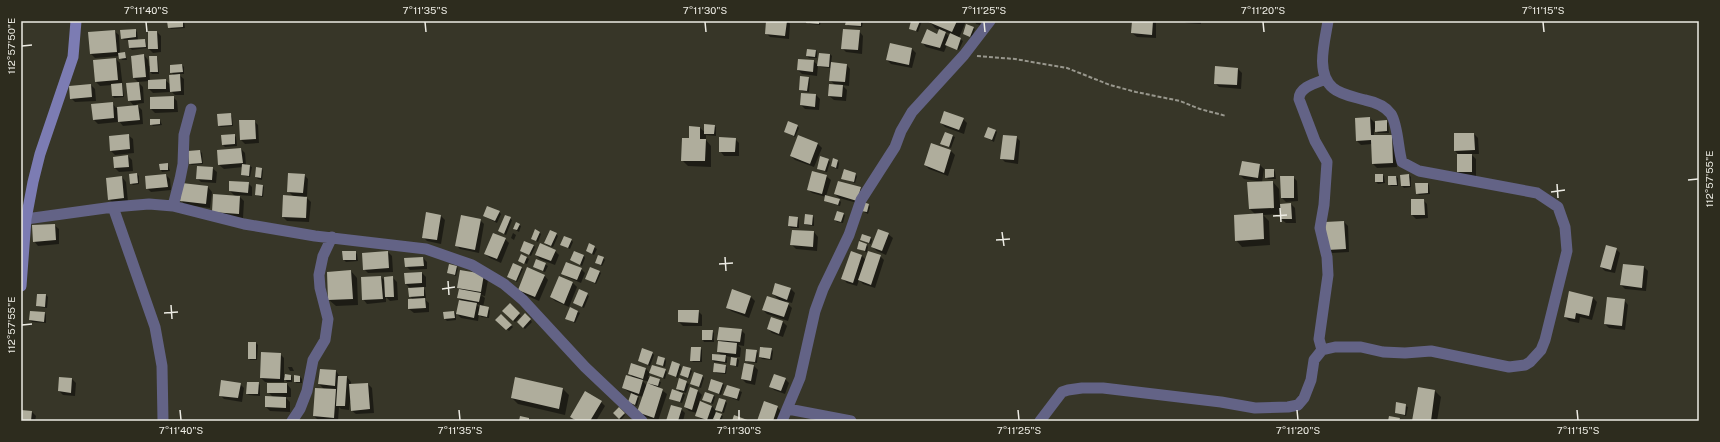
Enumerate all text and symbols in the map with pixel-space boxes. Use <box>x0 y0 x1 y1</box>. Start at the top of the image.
text: 7°11'40"S <box>124 4 169 16</box>
text: 7°11'35"S <box>403 4 448 16</box>
text: 7°11'30"S <box>683 4 728 16</box>
text: 7°11'25"S <box>962 4 1007 16</box>
text: 7°11'20"S <box>1241 4 1285 16</box>
text: 7°11'15"S <box>1522 4 1565 16</box>
text: 112°57'50"E <box>5 18 17 74</box>
text: 112°57'55"E <box>1703 151 1715 207</box>
text: 112°57'55"E <box>5 297 17 353</box>
text: 7°11'40"S <box>159 424 204 436</box>
text: 7°11'35"S <box>438 424 483 436</box>
text: 7°11'30"S <box>717 424 762 436</box>
text: 7°11'25"S <box>997 424 1042 436</box>
text: 7°11'20"S <box>1276 424 1320 436</box>
text: 7°11'15"S <box>1557 424 1600 436</box>

